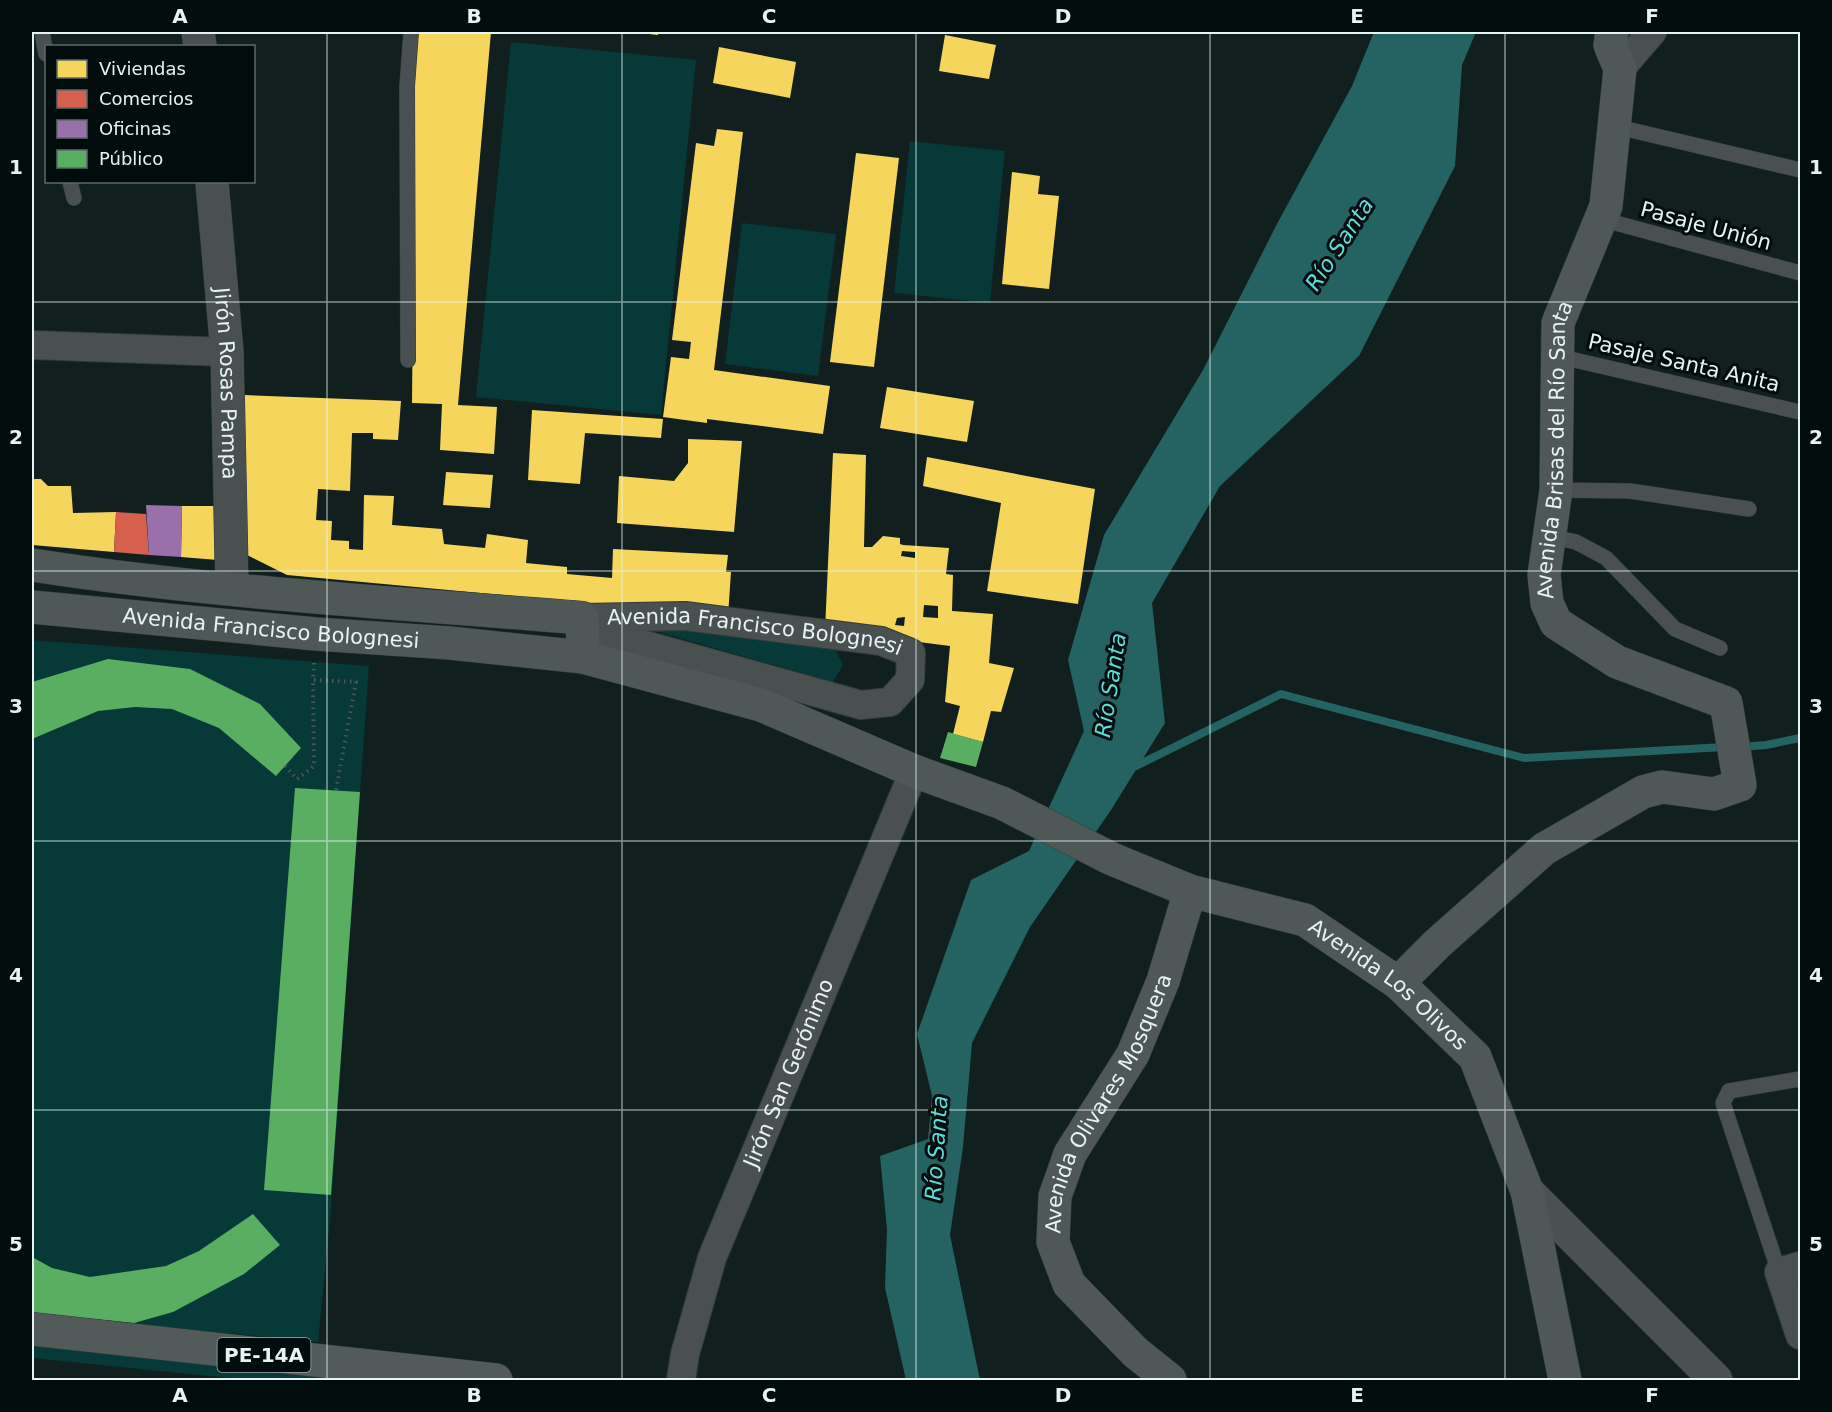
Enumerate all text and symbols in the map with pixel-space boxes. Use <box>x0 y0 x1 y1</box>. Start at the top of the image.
text: A <box>172 4 188 28</box>
text: B <box>466 4 482 28</box>
text: C <box>762 4 776 28</box>
text: D <box>1055 4 1071 28</box>
text: E <box>1350 4 1364 28</box>
text: F <box>1645 4 1659 28</box>
legend <box>45 45 255 183</box>
text: Viviendas <box>99 58 186 79</box>
text: Comercios <box>99 88 193 109</box>
text: Oficinas <box>99 118 171 139</box>
text: Público <box>99 148 163 169</box>
text: 1 <box>9 155 23 179</box>
text: 1 <box>1809 155 1823 179</box>
water label: Río Santa <box>1300 193 1379 295</box>
street label: Pasaje Unión <box>1638 197 1774 255</box>
street label: Jirón Rosas Pampa <box>209 284 242 480</box>
street label: Avenida Brisas del Río Santa <box>1532 297 1578 601</box>
street label: Pasaje Santa Anita <box>1586 329 1782 397</box>
text: 2 <box>9 425 23 449</box>
text: 2 <box>1809 425 1823 449</box>
street label: Avenida Francisco Bolognesi <box>122 604 420 653</box>
street label: Avenida Francisco Bolognesi <box>607 604 906 660</box>
water label: Río Santa <box>1090 631 1131 739</box>
text: 3 <box>9 694 23 718</box>
text: 3 <box>1809 694 1823 718</box>
street label: Avenida Los Olivos <box>1304 914 1473 1055</box>
text: 4 <box>9 963 23 987</box>
text: 4 <box>1809 963 1823 987</box>
street label: Avenida Olivares Mosquera <box>1041 971 1176 1234</box>
street label: Jirón San Gerónimo <box>738 975 838 1173</box>
water label: Río Santa <box>920 1095 953 1201</box>
text: 5 <box>9 1232 23 1256</box>
text: 5 <box>1809 1232 1823 1256</box>
road number: PE-14A <box>218 1338 310 1372</box>
text: A <box>172 1383 188 1407</box>
text: B <box>466 1383 482 1407</box>
text: C <box>762 1383 776 1407</box>
text: D <box>1055 1383 1071 1407</box>
text: E <box>1350 1383 1364 1407</box>
text: F <box>1645 1383 1659 1407</box>

